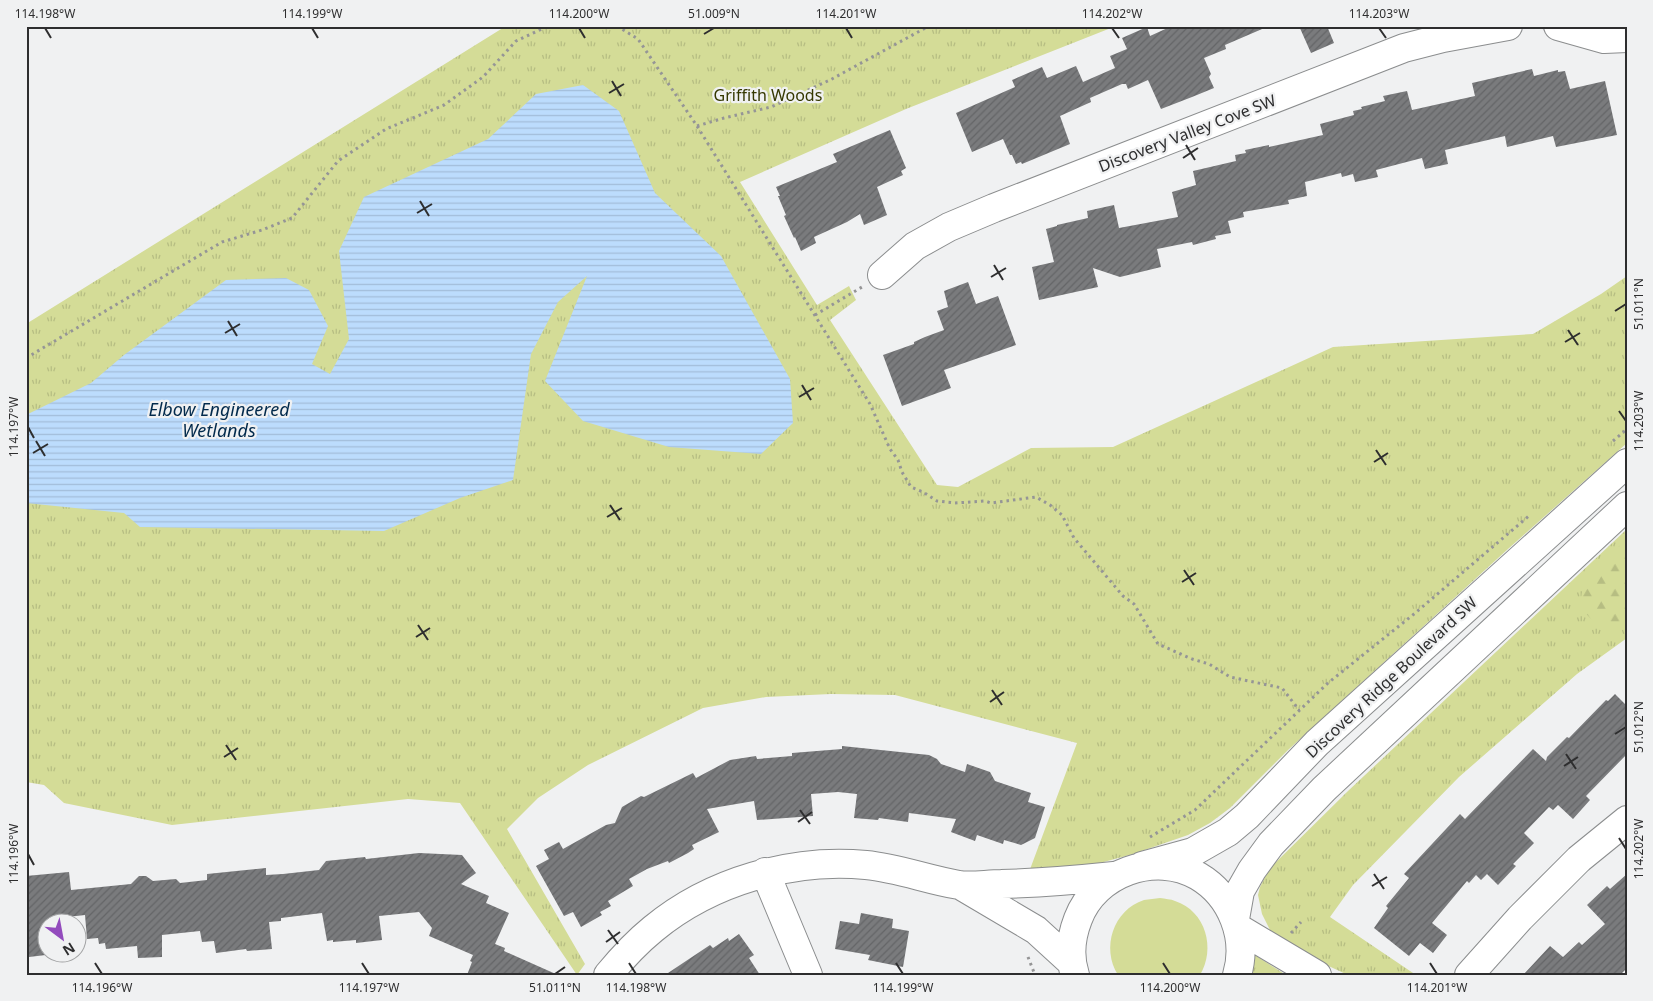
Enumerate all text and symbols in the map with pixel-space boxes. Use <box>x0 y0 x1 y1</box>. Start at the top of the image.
text: 114.198°W <box>15 5 75 22</box>
text: 114.199°W <box>282 5 342 22</box>
text: 114.200°W <box>549 5 609 22</box>
text: 51.009°N <box>688 5 740 22</box>
text: 114.201°W <box>816 5 876 22</box>
text: 114.202°W <box>1082 5 1142 22</box>
text: 114.203°W <box>1349 5 1409 22</box>
park label: Griffith Woods <box>714 84 822 106</box>
street label: Discovery Valley Cove SW <box>1095 89 1279 177</box>
text: 51.011°N <box>1630 278 1647 330</box>
text: 114.203°W <box>1630 391 1647 451</box>
text: 114.197°W <box>5 397 22 457</box>
water label: Elbow Engineered Wetlands <box>148 397 290 442</box>
street label: Discovery Ridge Boulevard SW <box>1300 591 1482 763</box>
text: 51.012°N <box>1630 701 1647 753</box>
text: 114.202°W <box>1630 819 1647 879</box>
text: 114.196°W <box>5 824 22 884</box>
north arrow <box>38 914 88 964</box>
text: N <box>59 938 79 961</box>
text: 114.196°W <box>72 979 132 996</box>
text: 114.197°W <box>339 979 399 996</box>
text: 51.011°N <box>529 979 581 996</box>
text: 114.198°W <box>606 979 666 996</box>
text: 114.199°W <box>873 979 933 996</box>
text: 114.200°W <box>1140 979 1200 996</box>
text: 114.201°W <box>1407 979 1467 996</box>

